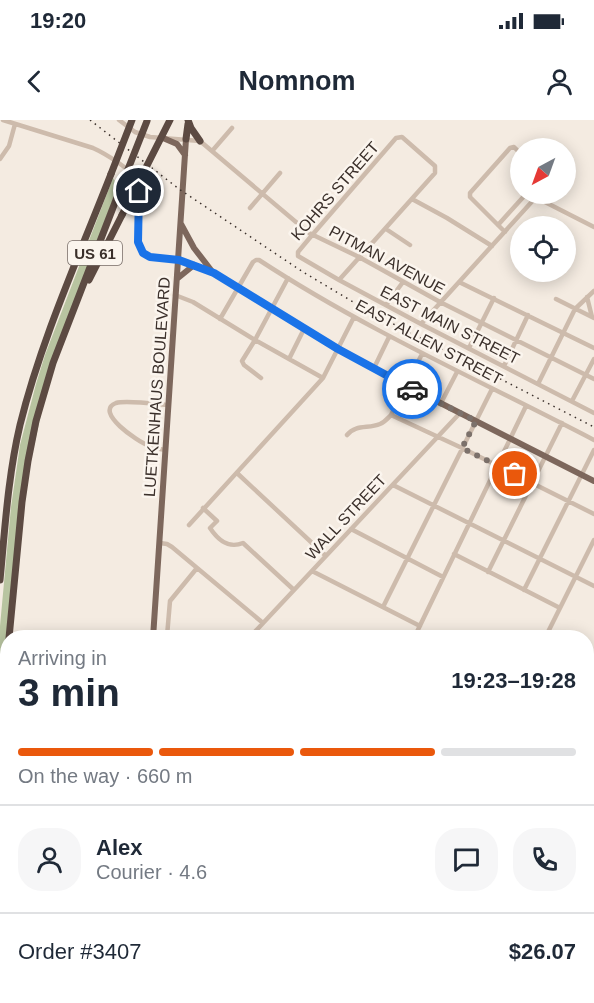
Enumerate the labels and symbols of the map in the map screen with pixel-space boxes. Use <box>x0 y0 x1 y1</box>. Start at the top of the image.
street label: KOHRS STREET <box>288 138 382 244</box>
north arrow <box>510 138 576 204</box>
pin <box>113 165 164 216</box>
street label: PITMAN AVENUE <box>326 222 448 298</box>
road number: US 61 <box>68 241 122 265</box>
street label: LUETKENHAUS BOULEVARD <box>141 277 173 497</box>
street label: EAST MAIN STREET <box>378 283 522 368</box>
street label: EAST ALLEN STREET <box>353 296 505 388</box>
courier <box>382 359 442 419</box>
pin <box>489 448 540 499</box>
street label: WALL STREET <box>302 471 390 563</box>

